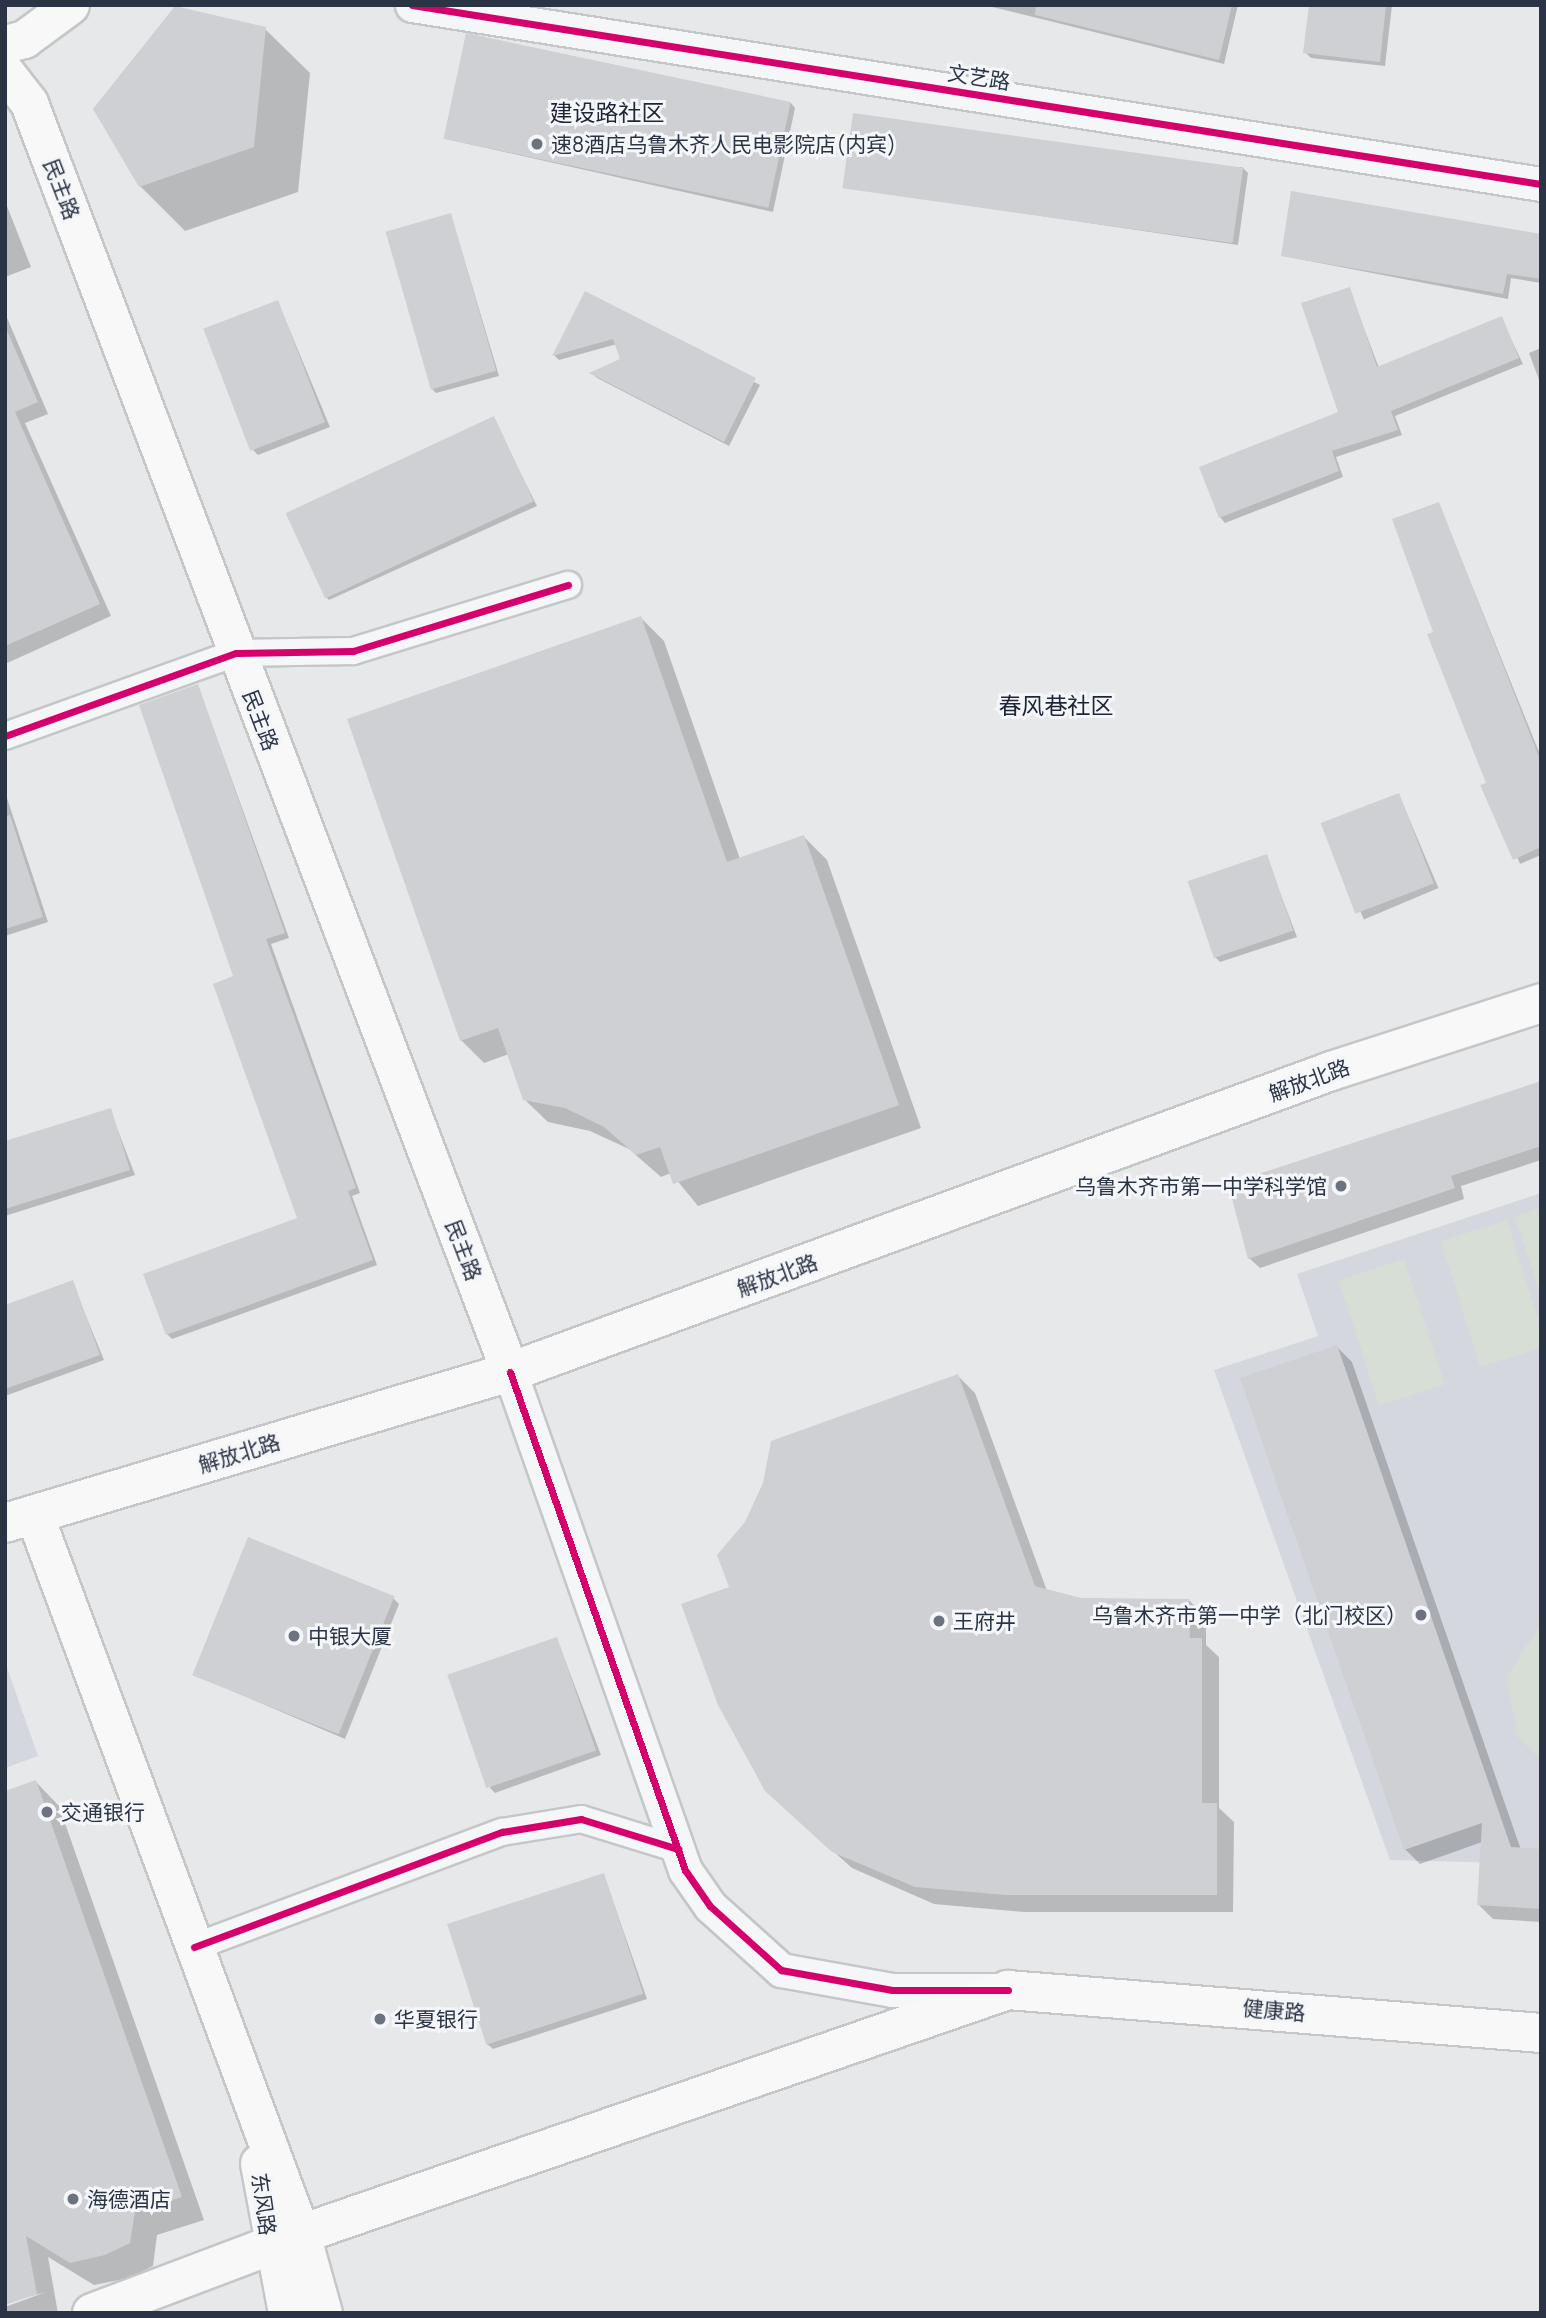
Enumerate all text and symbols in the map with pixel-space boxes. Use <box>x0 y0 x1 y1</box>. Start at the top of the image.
street label: 文艺路 <box>946 60 1012 94</box>
district label: 建设路社区 <box>550 98 664 126</box>
place label: 速8酒店乌鲁木齐人民电影院店(内宾) <box>551 131 896 157</box>
marker: 速8酒店乌鲁木齐人民电影院店(内宾) <box>529 136 545 152</box>
street label: 民主路 <box>39 155 85 223</box>
street label: 民主路 <box>238 686 284 754</box>
district label: 春风巷社区 <box>999 691 1113 719</box>
street label: 解放北路 <box>1265 1054 1353 1106</box>
place label: 乌鲁木齐市第一中学科学馆 <box>1075 1173 1327 1199</box>
marker: 乌鲁木齐市第一中学科学馆 <box>1333 1178 1349 1194</box>
street label: 民主路 <box>441 1216 487 1284</box>
street label: 解放北路 <box>733 1249 821 1301</box>
street label: 解放北路 <box>195 1429 283 1477</box>
place label: 乌鲁木齐市第一中学（北门校区） <box>1092 1602 1407 1628</box>
marker: 乌鲁木齐市第一中学（北门校区） <box>1413 1607 1429 1623</box>
place label: 王府井 <box>953 1608 1016 1634</box>
marker: 王府井 <box>931 1613 947 1629</box>
place label: 中银大厦 <box>308 1623 392 1649</box>
marker: 中银大厦 <box>286 1628 302 1644</box>
place label: 交通银行 <box>61 1799 145 1825</box>
marker: 交通银行 <box>39 1804 55 1820</box>
street label: 健康路 <box>1242 1995 1306 2025</box>
place label: 华夏银行 <box>394 2006 478 2032</box>
marker: 华夏银行 <box>372 2011 388 2027</box>
street label: 东风路 <box>247 2171 281 2237</box>
place label: 海德酒店 <box>87 2186 171 2212</box>
marker: 海德酒店 <box>65 2191 81 2207</box>

